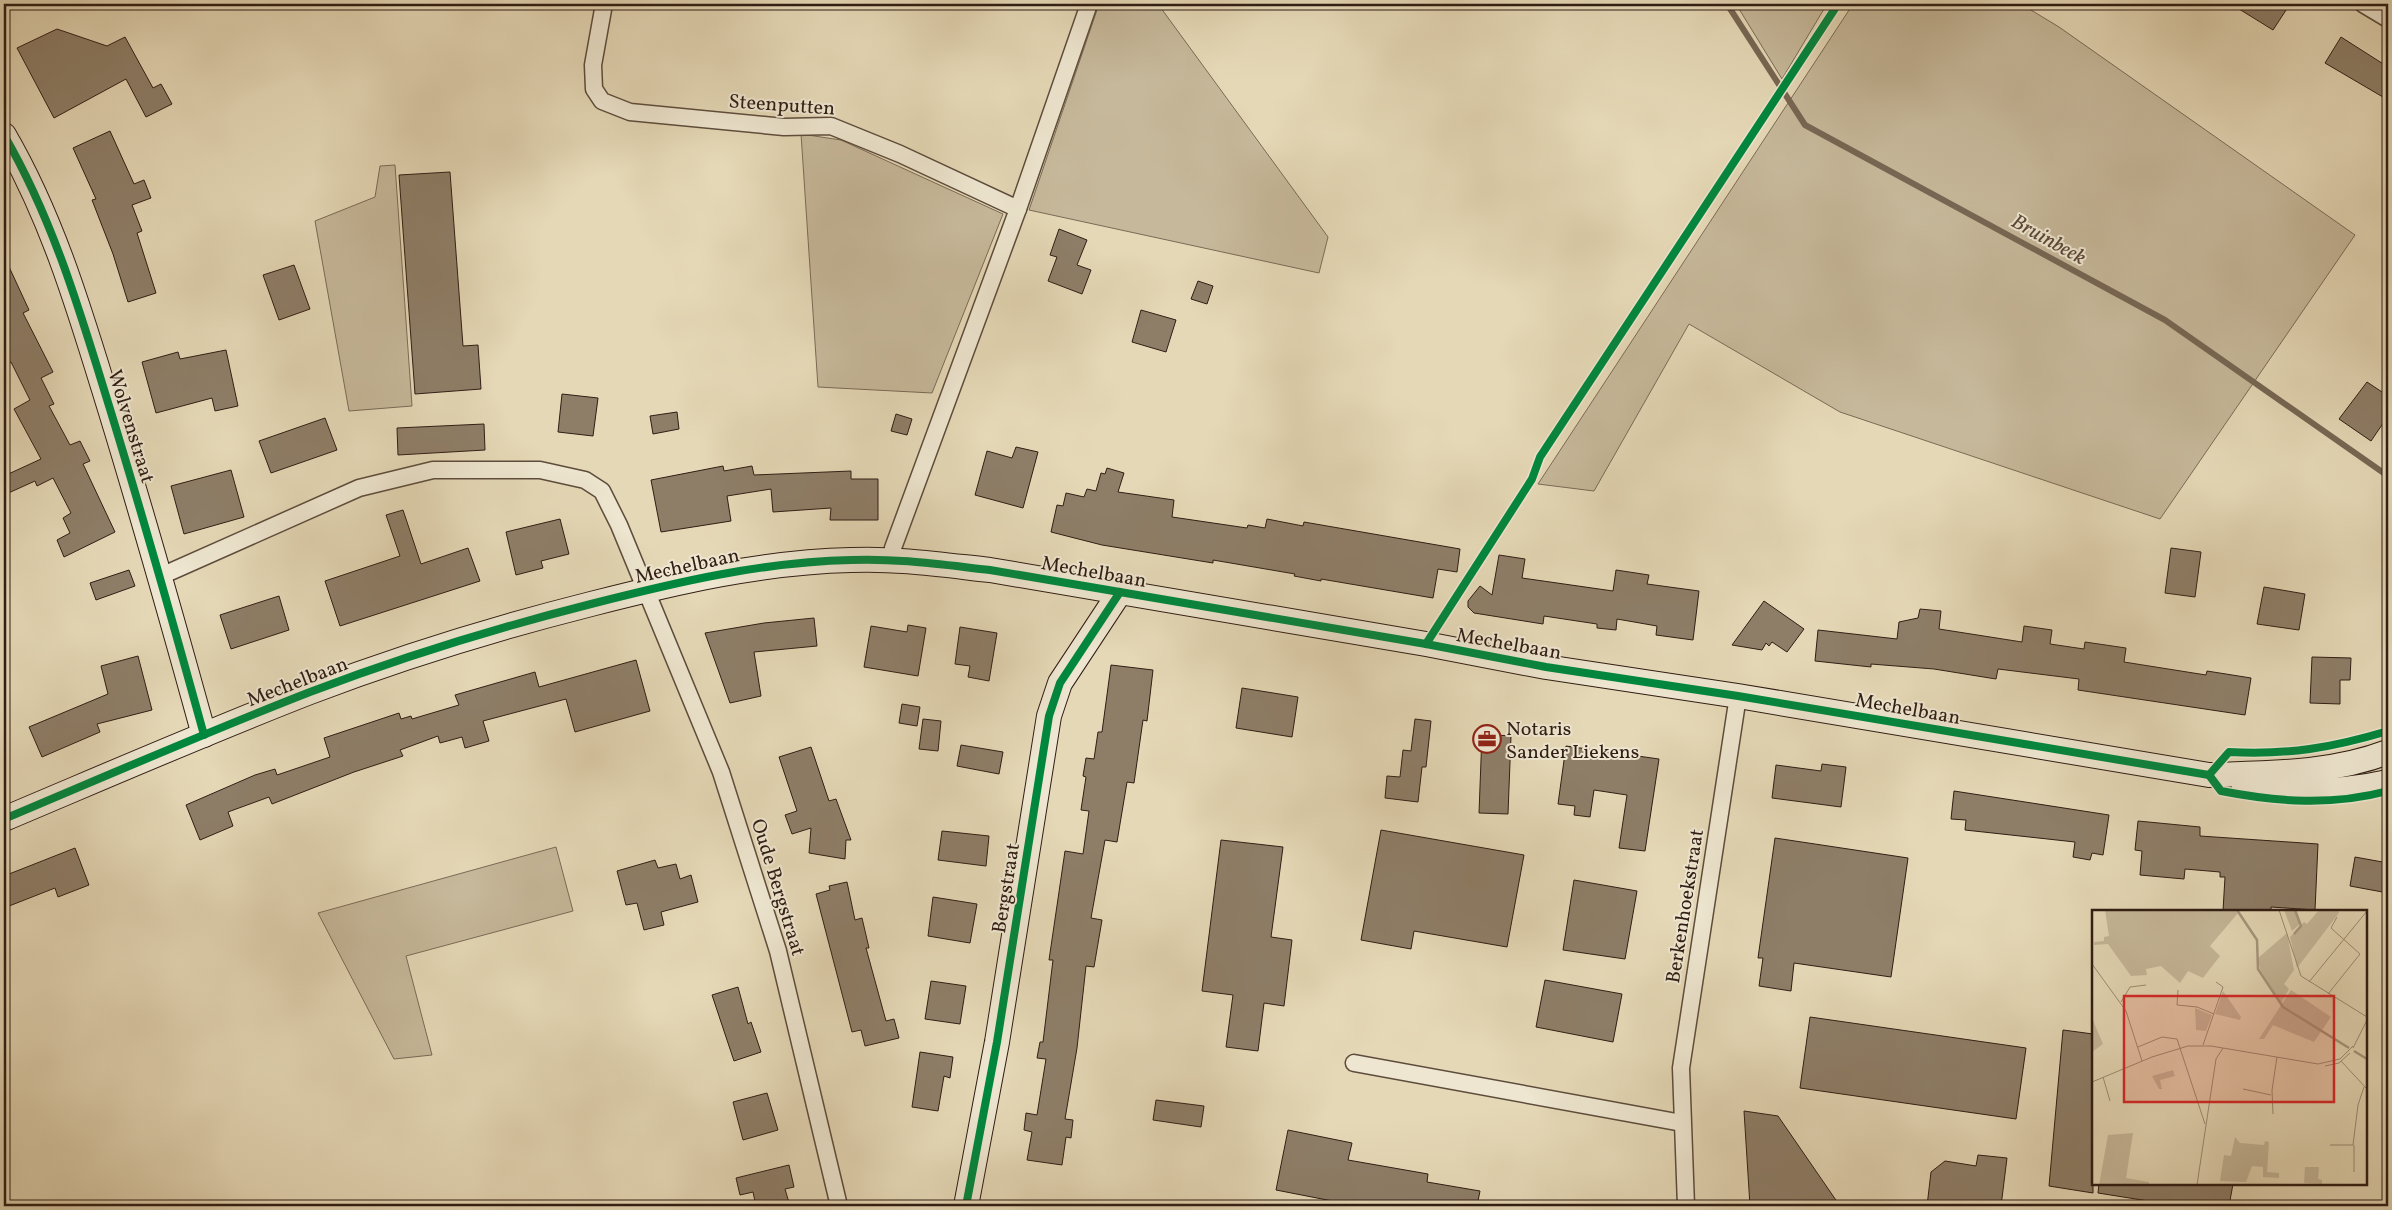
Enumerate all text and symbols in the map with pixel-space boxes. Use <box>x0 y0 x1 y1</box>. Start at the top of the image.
street label: Steenputten <box>728 88 836 124</box>
water label: Bruinbeek <box>2006 208 2091 273</box>
street label: Wolvenstraat <box>100 366 161 487</box>
street label: Mechelbaan <box>633 542 742 592</box>
street label: Mechelbaan <box>1039 550 1148 596</box>
street label: Mechelbaan <box>1454 622 1563 668</box>
street label: Mechelbaan <box>243 651 352 715</box>
street label: Mechelbaan <box>1853 687 1962 733</box>
place label: Notaris Sander Liekens <box>1506 716 1639 767</box>
office icon: Notaris Sander Liekens <box>1472 724 1502 754</box>
street label: Oude Bergstraat <box>743 816 811 959</box>
street label: Berkenhoekstraat <box>1660 827 1712 985</box>
street label: Bergstraat <box>986 841 1028 936</box>
inset map <box>2092 910 2367 1185</box>

